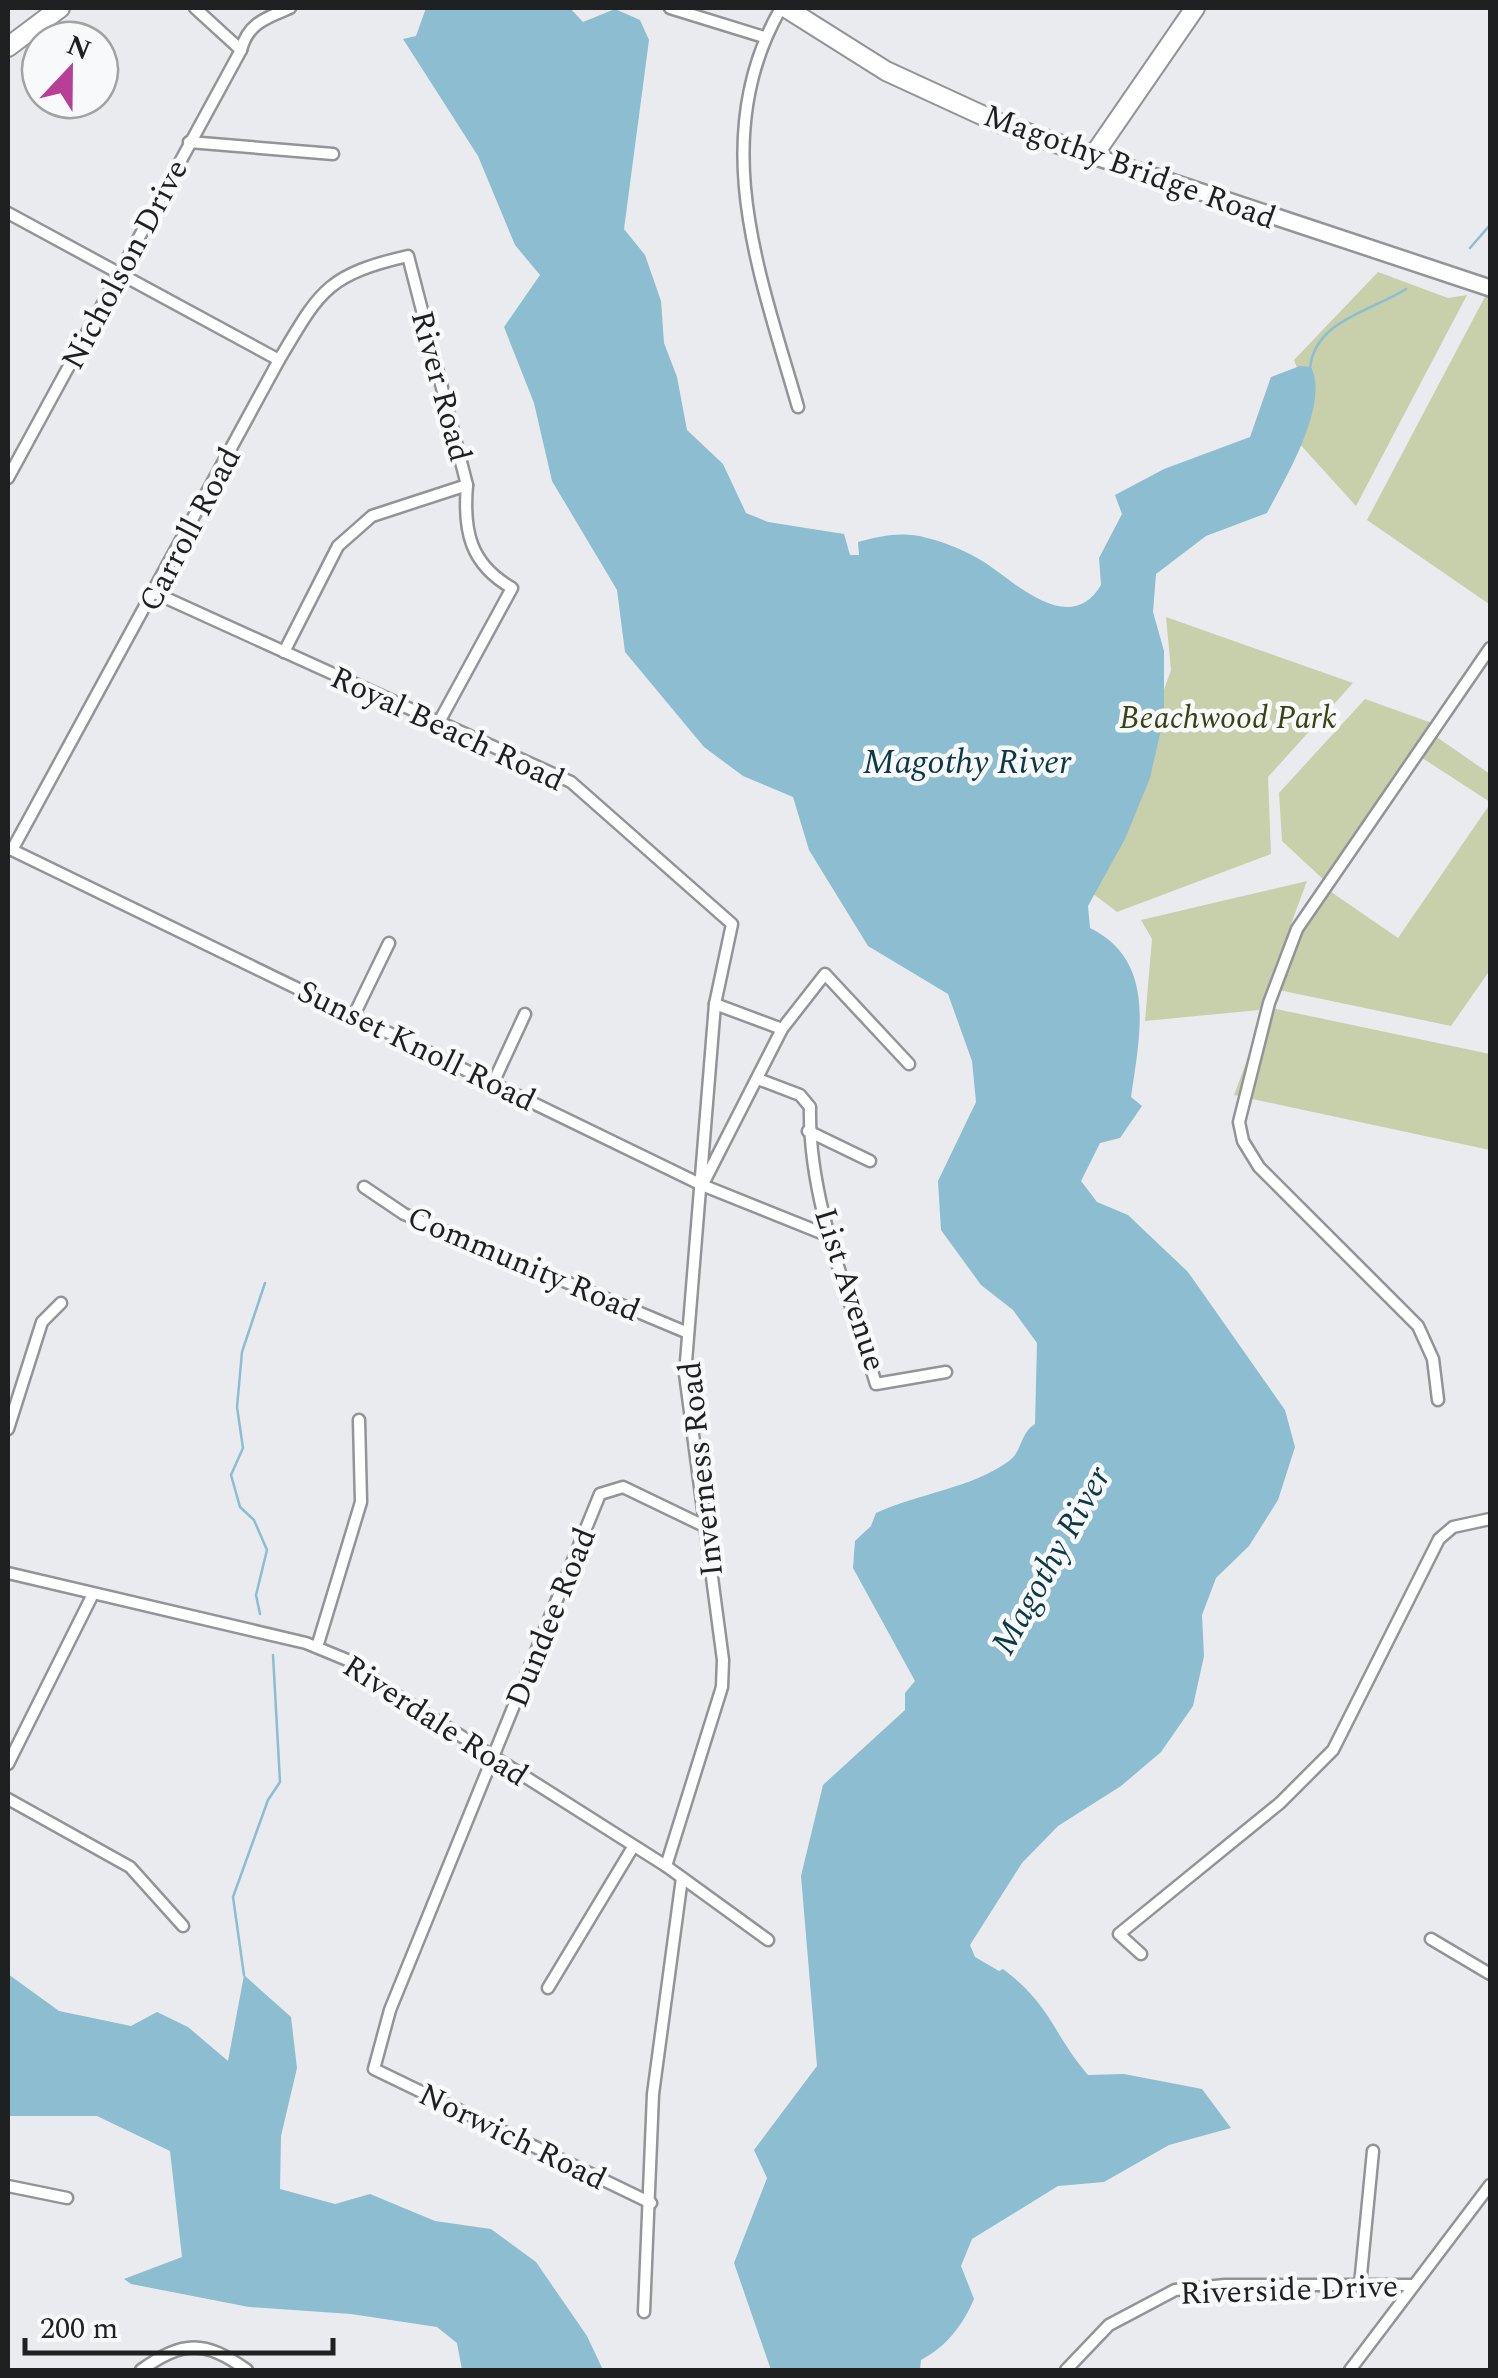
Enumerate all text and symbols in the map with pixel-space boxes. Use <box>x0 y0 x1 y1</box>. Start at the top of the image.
north arrow <box>20 20 120 120</box>
text: N <box>60 24 97 72</box>
street label: Magothy Bridge Road <box>976 92 1283 243</box>
street label: Nicholson Drive <box>49 151 201 379</box>
street label: River Road <box>397 305 484 468</box>
street label: Carroll Road <box>126 439 254 621</box>
street label: Royal Beach Road <box>322 654 573 805</box>
park label: Beachwood Park <box>1119 694 1337 743</box>
water label: Magothy River <box>863 736 1072 789</box>
street label: Sunset Knoll Road <box>289 967 544 1125</box>
street label: Community Road <box>399 1193 648 1336</box>
street label: List Avenue <box>800 1202 899 1377</box>
street label: Inverness Road <box>666 1359 737 1579</box>
water label: Magothy River <box>978 1456 1126 1665</box>
street label: Dundee Road <box>493 1520 610 1715</box>
street label: Riverdale Road <box>332 1643 538 1800</box>
street label: Norwich Road <box>410 2071 615 2204</box>
street label: Riverside Drive <box>1179 2262 1399 2319</box>
scale bar <box>25 2293 332 2355</box>
text: 200 m <box>40 2306 118 2352</box>

